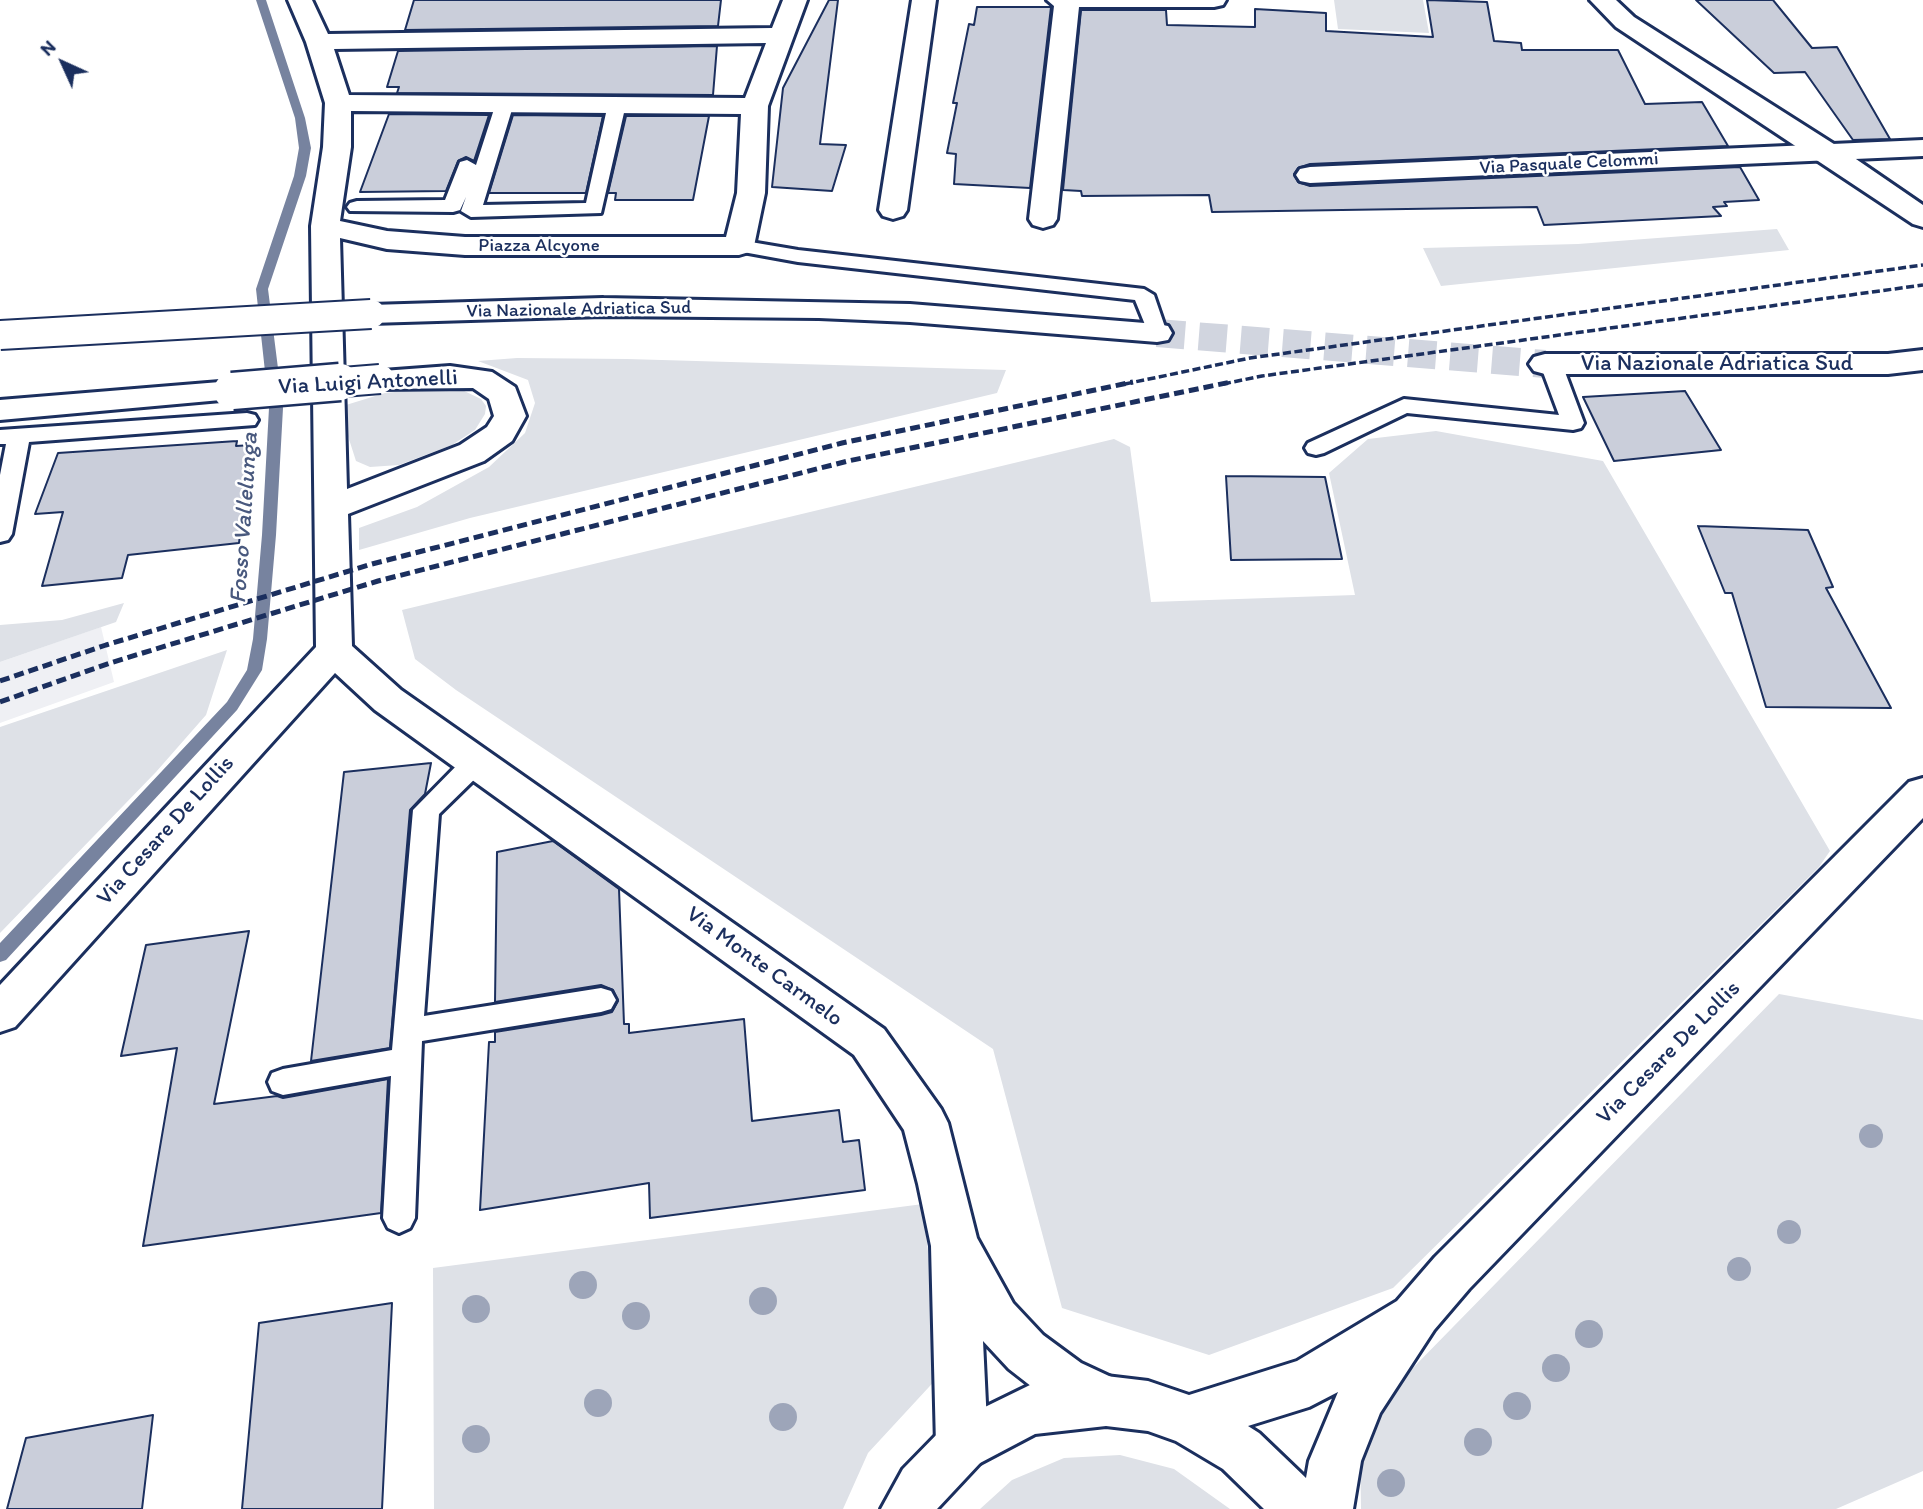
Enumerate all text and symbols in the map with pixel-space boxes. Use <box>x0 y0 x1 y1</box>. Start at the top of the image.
north arrow <box>28 28 98 98</box>
text: N <box>35 35 60 60</box>
street label: Via Pasquale Celommi <box>1479 148 1659 180</box>
street label: Piazza Alcyone <box>478 235 600 257</box>
street label: Via Nazionale Adriatica Sud <box>466 297 692 323</box>
street label: Via Nazionale Adriatica Sud <box>1581 350 1853 378</box>
street label: Via Luigi Antonelli <box>278 365 458 401</box>
water label: Fosso Vallelunga <box>225 431 265 605</box>
street label: Via Cesare De Lollis <box>91 750 241 912</box>
street label: Via Monte Carmelo <box>680 901 848 1033</box>
street label: Via Cesare De Lollis <box>1591 975 1747 1131</box>

